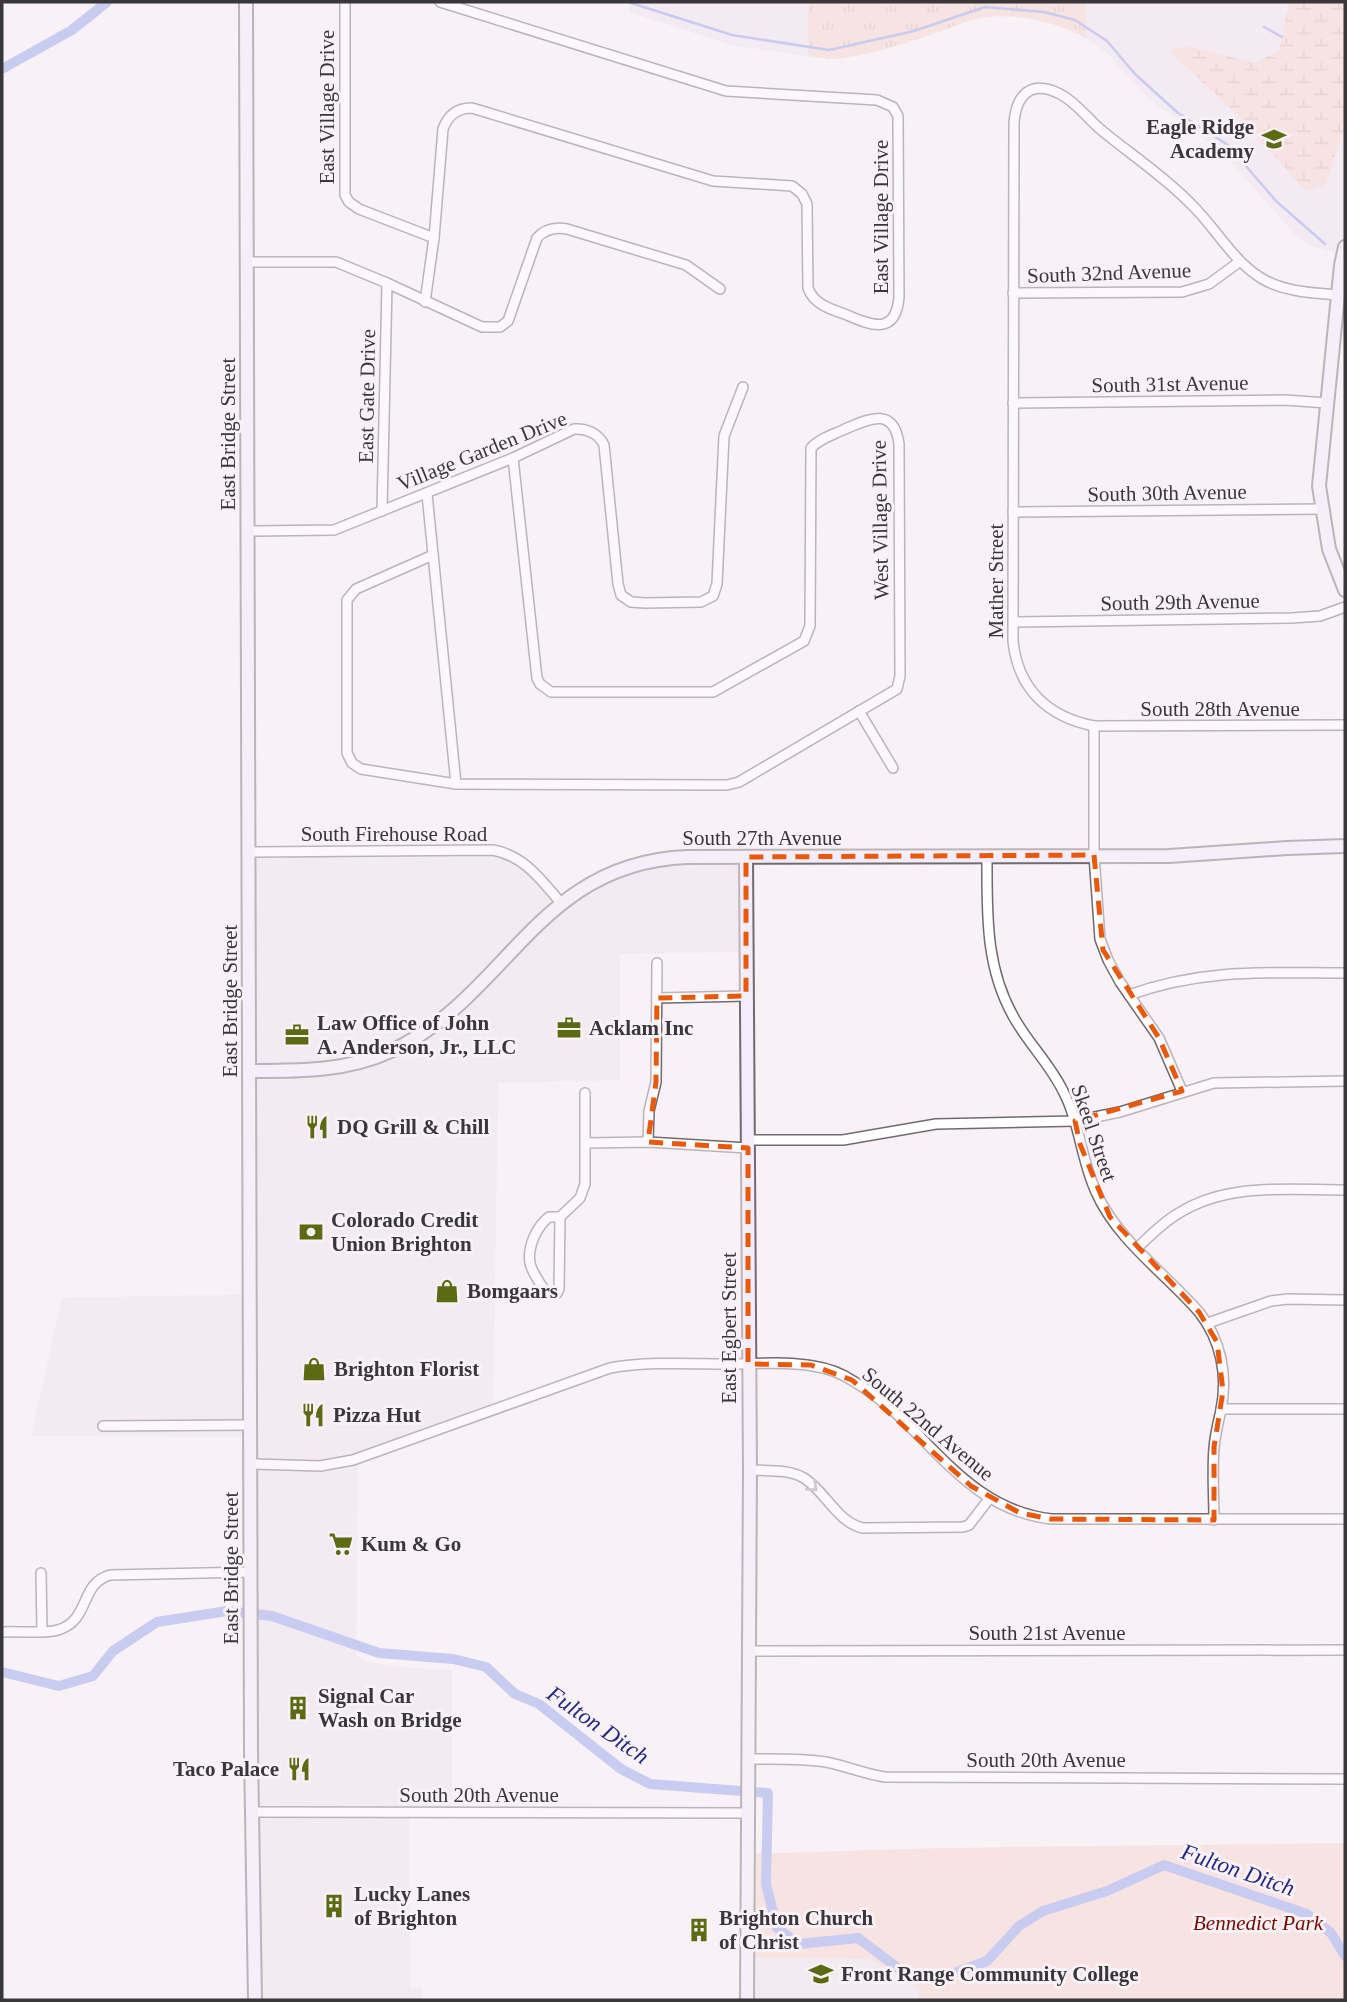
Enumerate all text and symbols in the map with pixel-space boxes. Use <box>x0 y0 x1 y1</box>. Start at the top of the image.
street label: East Village Drive <box>315 30 339 184</box>
place label: Eagle Ridge Academy <box>1146 115 1254 163</box>
school or university icon: Eagle Ridge Academy <box>1260 125 1288 153</box>
street label: East Village Drive <box>869 140 893 294</box>
street label: South 32nd Avenue <box>1027 258 1191 288</box>
street label: East Gate Drive <box>354 329 380 463</box>
street label: East Bridge Street <box>216 357 240 510</box>
street label: South 31st Avenue <box>1091 371 1249 397</box>
street label: Village Garden Drive <box>394 406 570 496</box>
street label: West Village Drive <box>867 440 893 600</box>
street label: South 30th Avenue <box>1087 480 1247 506</box>
street label: Mather Street <box>984 523 1008 638</box>
street label: South 29th Avenue <box>1100 589 1260 615</box>
street label: South 28th Avenue <box>1140 697 1300 721</box>
street label: South Firehouse Road <box>301 822 488 846</box>
street label: South 27th Avenue <box>682 826 842 850</box>
street label: East Bridge Street <box>218 924 242 1077</box>
place label: Law Office of John A. Anderson, Jr., LLC <box>317 1011 516 1059</box>
office icon: Acklam Inc <box>555 1014 583 1042</box>
place label: Acklam Inc <box>589 1016 693 1040</box>
office icon: Law Office of John A. Anderson, Jr., LLC <box>283 1021 311 1049</box>
street label: Skeel Street <box>1066 1081 1122 1185</box>
restaurant icon: DQ Grill & Chill <box>303 1113 331 1141</box>
place label: DQ Grill & Chill <box>337 1115 489 1139</box>
place label: Colorado Credit Union Brighton <box>331 1208 478 1256</box>
bank icon: Colorado Credit Union Brighton <box>297 1218 325 1246</box>
street label: East Egbert Street <box>717 1252 741 1404</box>
shop icon: Bomgaars <box>433 1277 461 1305</box>
place label: Bomgaars <box>467 1279 558 1303</box>
shop icon: Brighton Florist <box>300 1355 328 1383</box>
place label: Brighton Florist <box>334 1357 479 1381</box>
street label: South 22nd Avenue <box>857 1362 999 1486</box>
restaurant icon: Pizza Hut <box>299 1401 327 1429</box>
place label: Pizza Hut <box>333 1403 421 1427</box>
one-way arrow <box>805 1478 818 1491</box>
street label: East Bridge Street <box>219 1491 243 1644</box>
supermarket icon: Kum & Go <box>327 1530 355 1558</box>
place label: Kum & Go <box>361 1532 461 1556</box>
street label: South 21st Avenue <box>968 1621 1126 1645</box>
water label: Fulton Ditch <box>542 1680 654 1769</box>
place label: Signal Car Wash on Bridge <box>318 1684 462 1732</box>
building icon: Signal Car Wash on Bridge <box>284 1694 312 1722</box>
street label: South 20th Avenue <box>966 1748 1126 1772</box>
restaurant icon: Taco Palace <box>285 1755 313 1783</box>
place label: Taco Palace <box>173 1757 279 1781</box>
street label: South 20th Avenue <box>399 1783 559 1807</box>
water label: Fulton Ditch <box>1177 1839 1298 1901</box>
place label: Lucky Lanes of Brighton <box>354 1882 470 1930</box>
building icon: Lucky Lanes of Brighton <box>320 1892 348 1920</box>
place label: Brighton Church of Christ <box>719 1906 874 1954</box>
park label: Bennedict Park <box>1193 1911 1324 1935</box>
building icon: Brighton Church of Christ <box>685 1916 713 1944</box>
school or university icon: Front Range Community College <box>807 1960 835 1988</box>
place label: Front Range Community College <box>841 1962 1139 1986</box>

